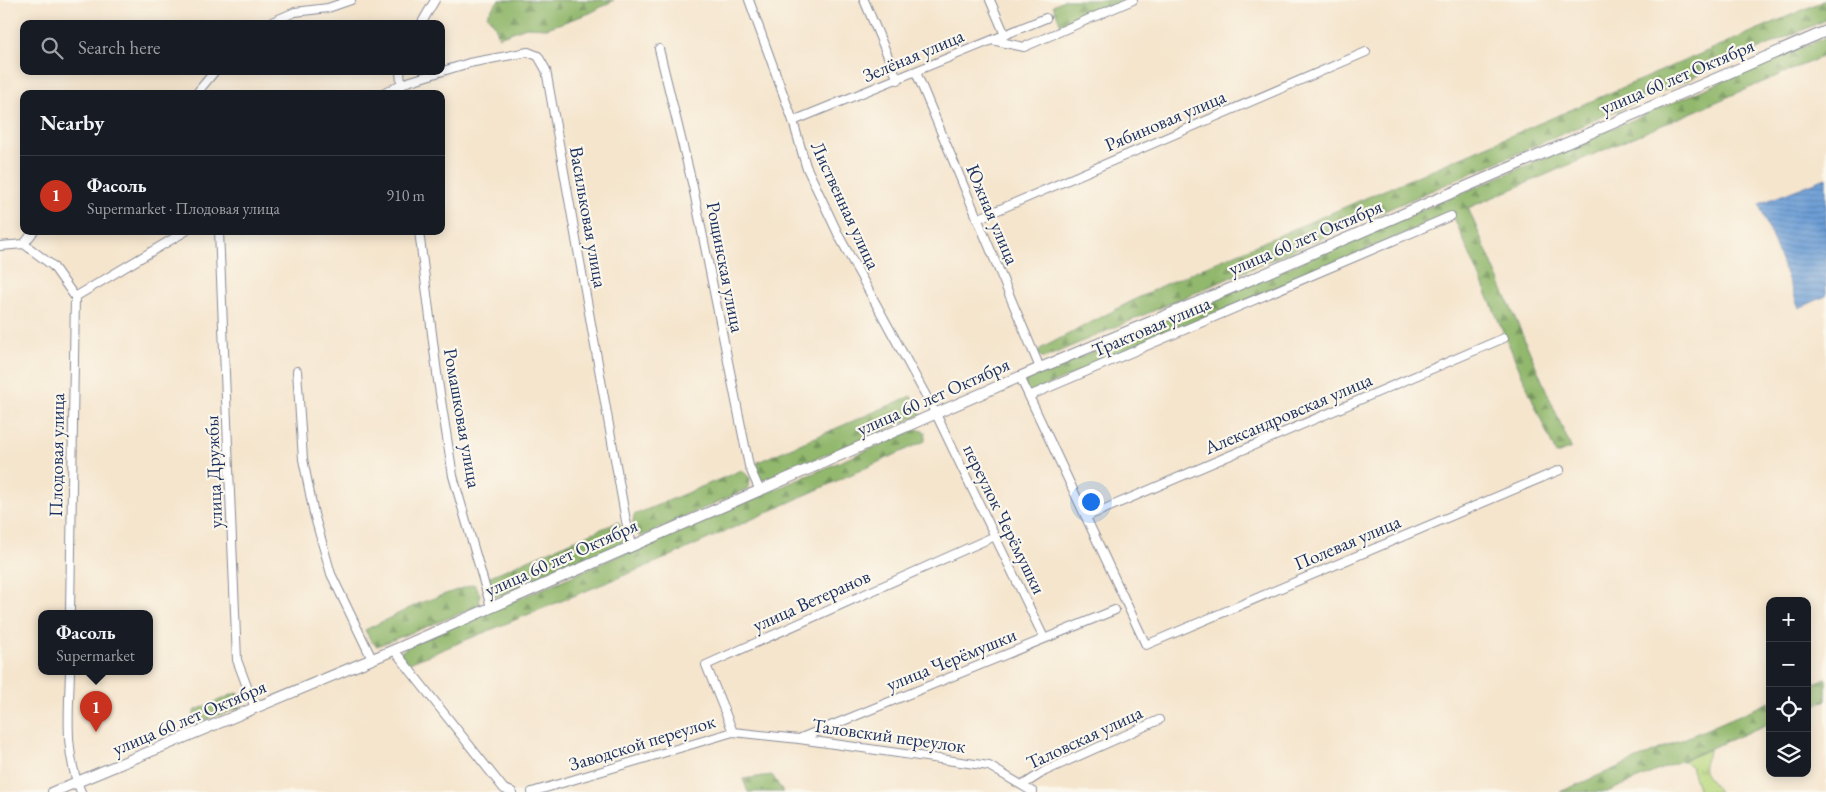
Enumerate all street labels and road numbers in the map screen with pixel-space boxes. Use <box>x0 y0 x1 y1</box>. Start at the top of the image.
street label: Зелёная улица <box>859 23 968 88</box>
street label: улица 60 лет Октября <box>1596 33 1758 120</box>
street label: Рябиновая улица <box>1101 84 1230 157</box>
street label: Лиственная улица <box>805 137 886 274</box>
street label: Васильковая улица <box>564 144 613 290</box>
street label: Южная улица <box>960 160 1025 269</box>
street label: улица 60 лет Октября <box>1224 194 1386 281</box>
street label: Рощинская улица <box>701 200 751 335</box>
street label: Трактовая улица <box>1088 290 1215 363</box>
street label: Ромашковая улица <box>438 346 487 490</box>
street label: улица 60 лет Октября <box>853 351 1014 441</box>
street label: Александровская улица <box>1200 367 1376 460</box>
street label: Плодовая улица <box>43 392 70 517</box>
street label: улица Дружбы <box>199 415 228 529</box>
street label: переулок Черёмушки <box>957 440 1052 598</box>
street label: Полевая улица <box>1290 509 1405 576</box>
street label: улица 60 лет Октября <box>481 512 642 602</box>
street label: улица Ветеранов <box>748 563 874 638</box>
street label: улица Черёмушки <box>882 622 1020 697</box>
street label: улица 60 лет Октября <box>108 674 270 761</box>
street label: Таловская улица <box>1022 699 1147 775</box>
street label: Заводской переулок <box>566 708 718 777</box>
street label: Таловский переулок <box>810 712 967 759</box>

